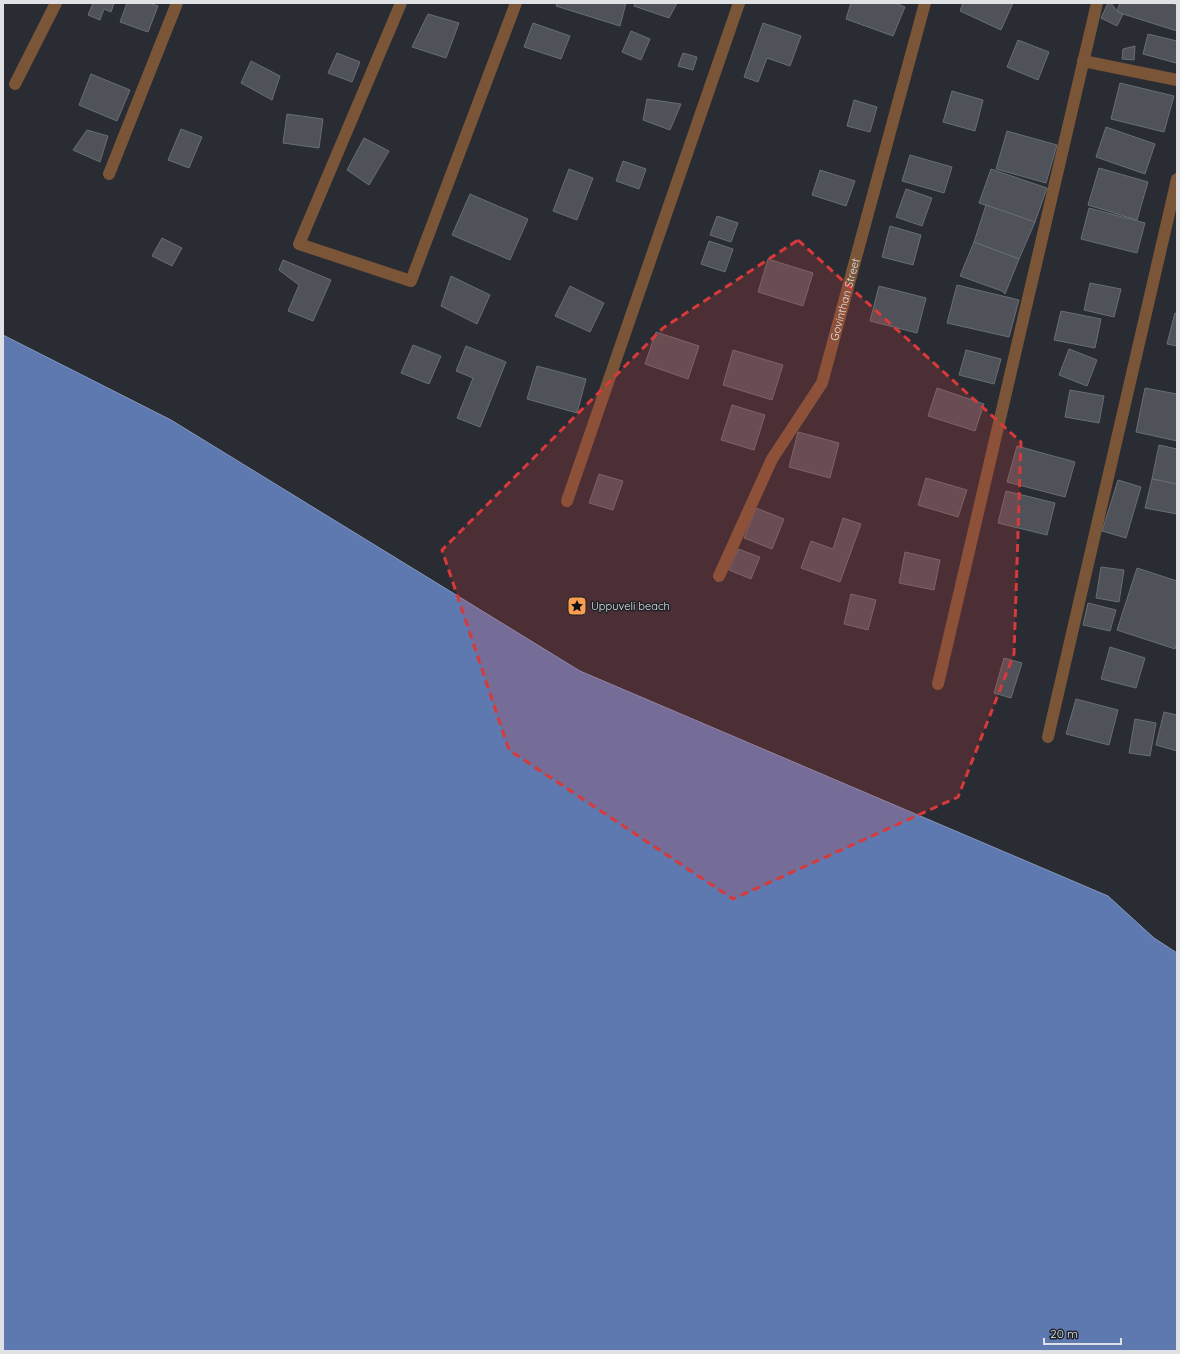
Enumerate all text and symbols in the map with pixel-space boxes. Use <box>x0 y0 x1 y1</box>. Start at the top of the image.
street label: Govinthan Street <box>827 256 863 342</box>
place icon: Uppuveli beach <box>566 595 588 617</box>
place label: Uppuveli beach <box>591 599 670 613</box>
scale bar <box>1044 1320 1121 1346</box>
text: 20 m <box>1050 1326 1078 1341</box>

